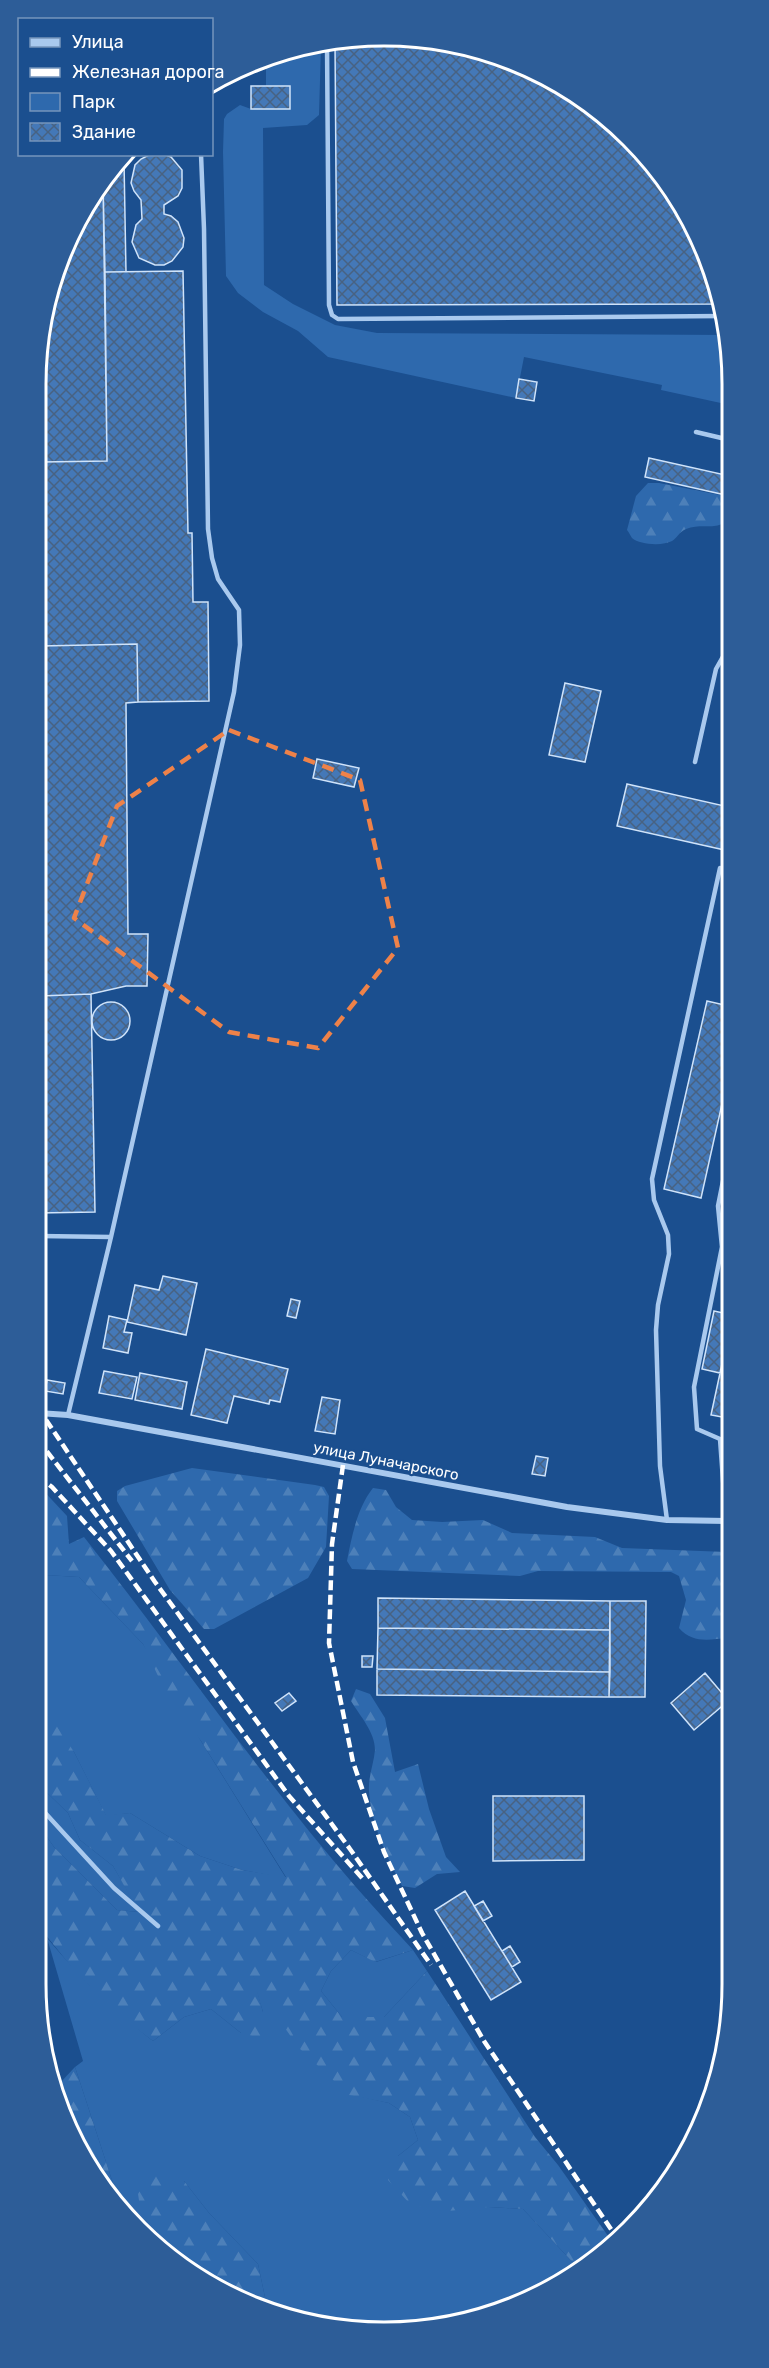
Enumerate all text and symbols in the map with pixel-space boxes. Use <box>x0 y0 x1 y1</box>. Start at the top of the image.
legend <box>18 18 213 156</box>
text: Улица <box>72 31 124 53</box>
text: Железная дорога <box>72 61 225 83</box>
text: Парк <box>72 91 116 113</box>
text: Здание <box>72 121 136 143</box>
street label: улица Луначарского <box>312 1438 460 1484</box>

